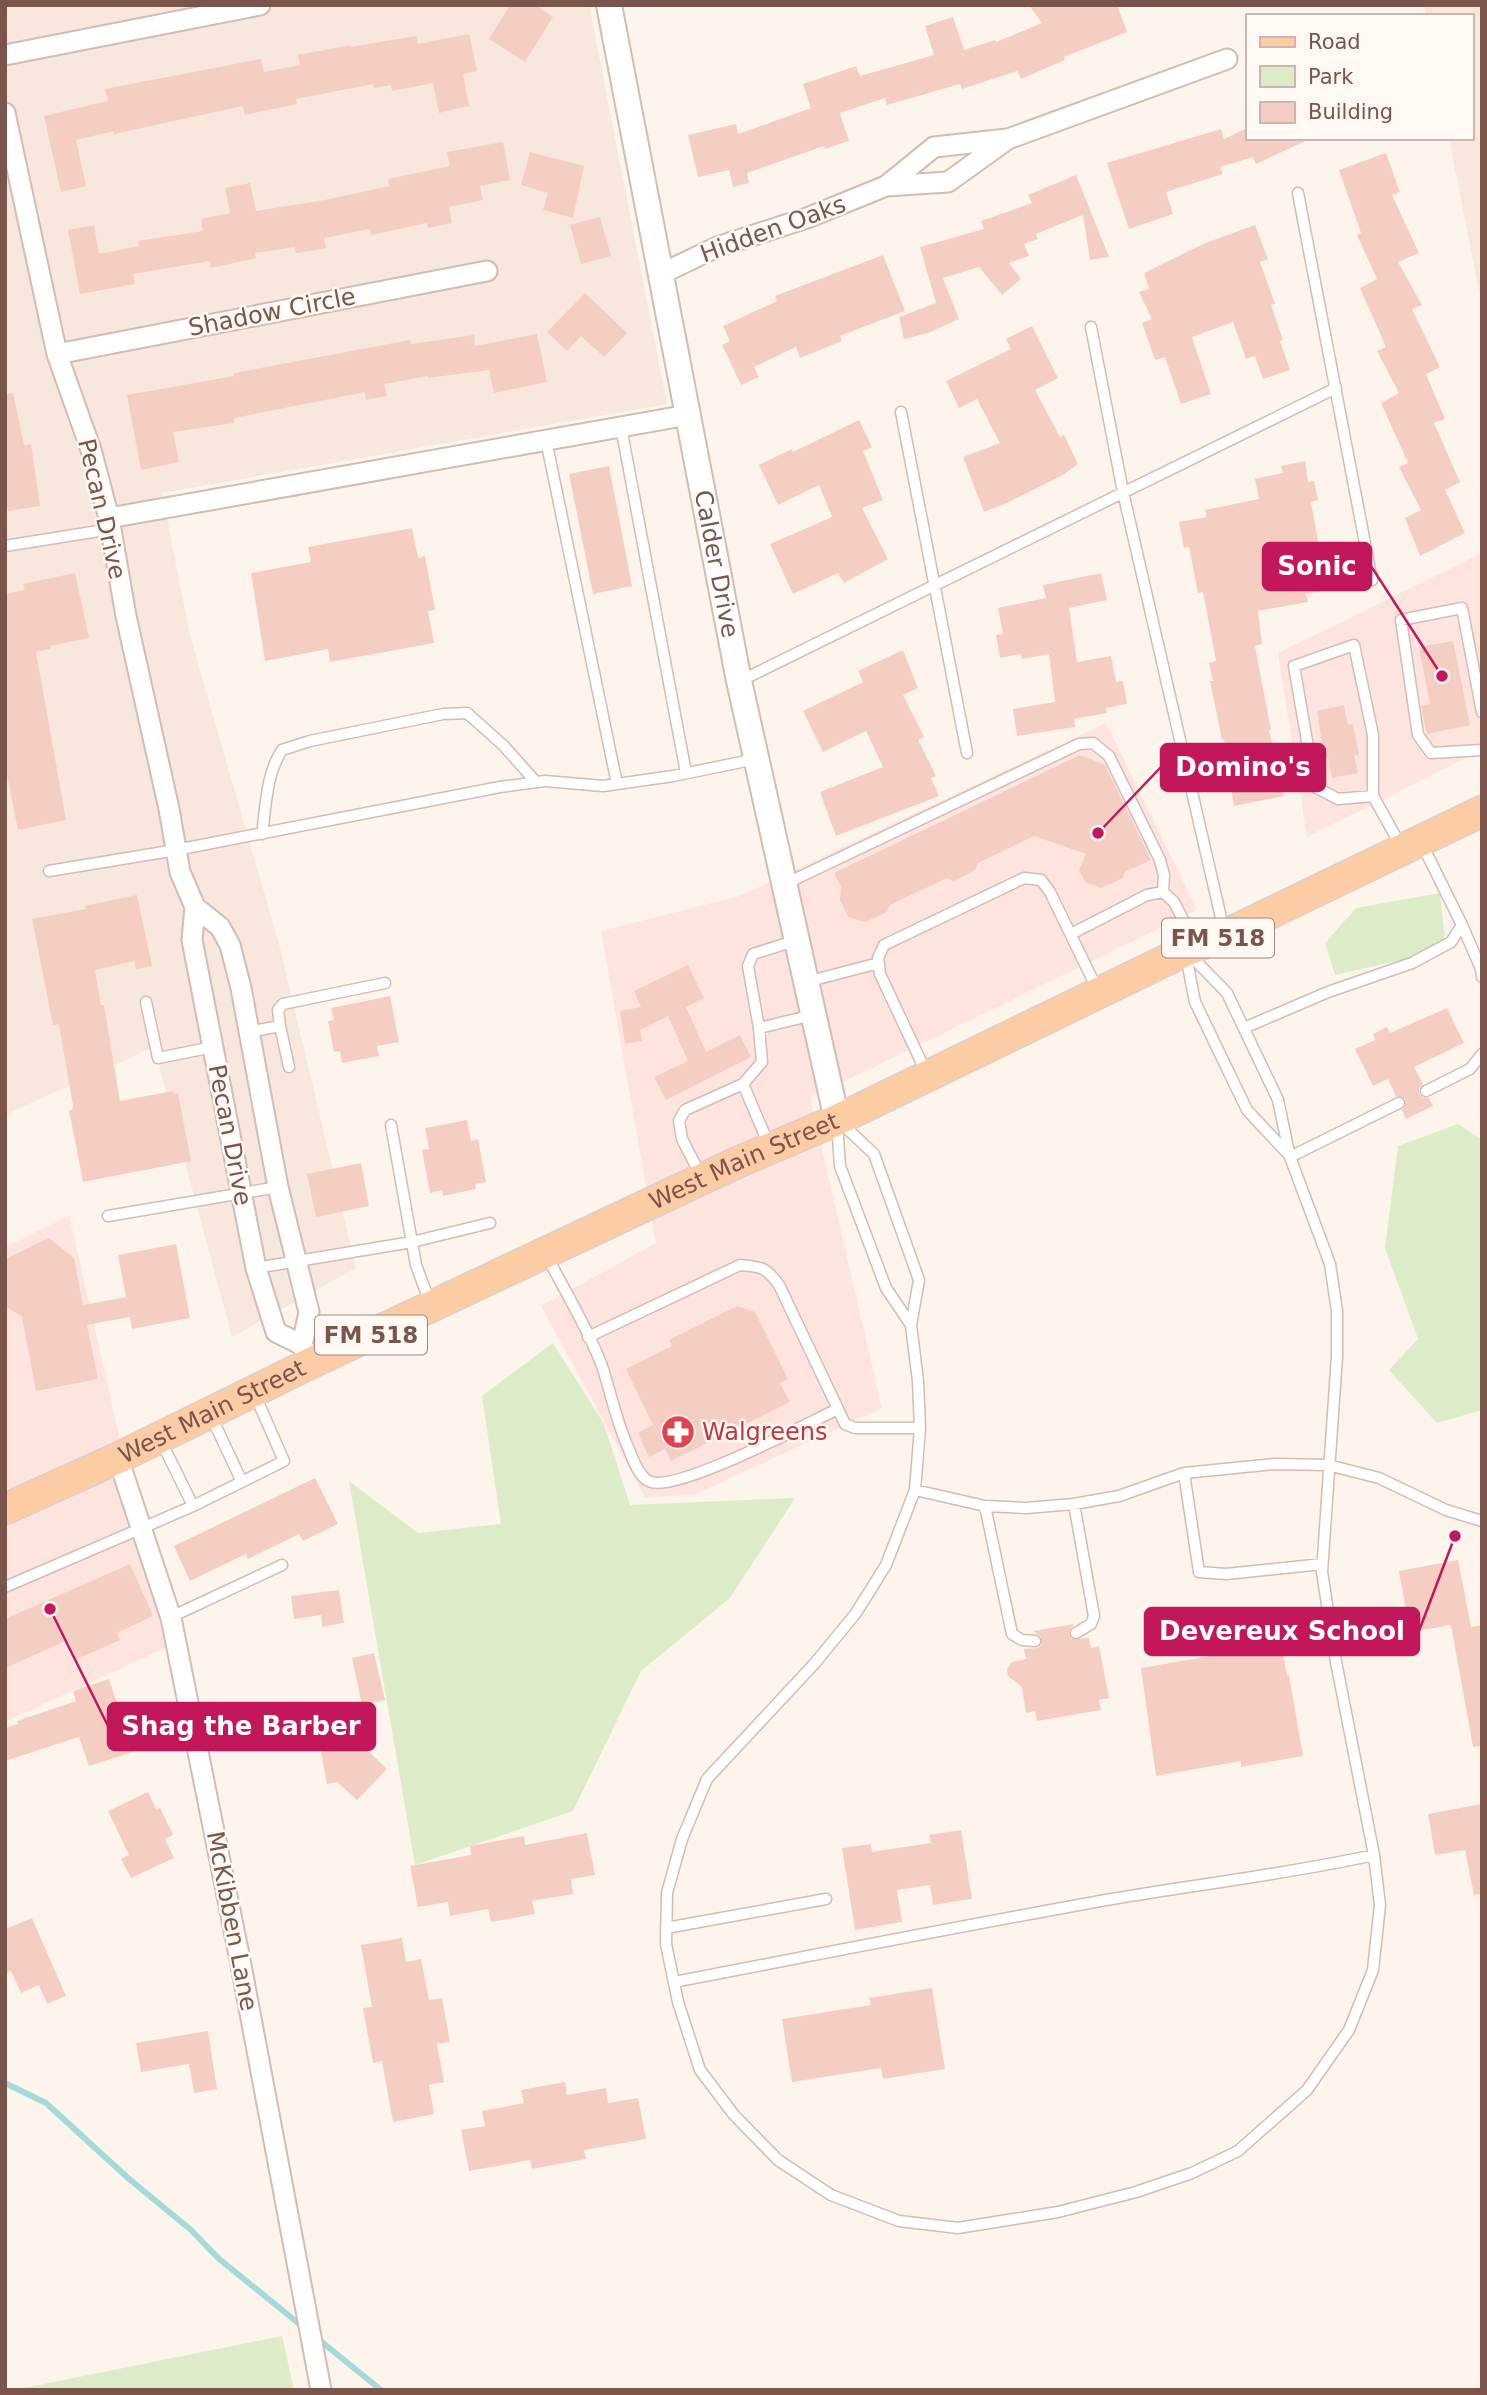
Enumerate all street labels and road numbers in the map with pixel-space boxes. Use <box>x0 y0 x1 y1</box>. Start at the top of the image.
street label: Hidden Oaks <box>696 190 850 268</box>
street label: Shadow Circle <box>186 282 358 342</box>
street label: Pecan Drive <box>72 436 132 582</box>
street label: Calder Drive <box>689 488 744 640</box>
road number: FM 518 <box>1162 918 1274 958</box>
street label: Pecan Drive <box>203 1062 257 1208</box>
street label: West Main Street <box>645 1107 843 1216</box>
road number: FM 518 <box>315 1316 427 1354</box>
street label: West Main Street <box>114 1354 310 1469</box>
street label: McKibben Lane <box>201 1829 263 2013</box>

